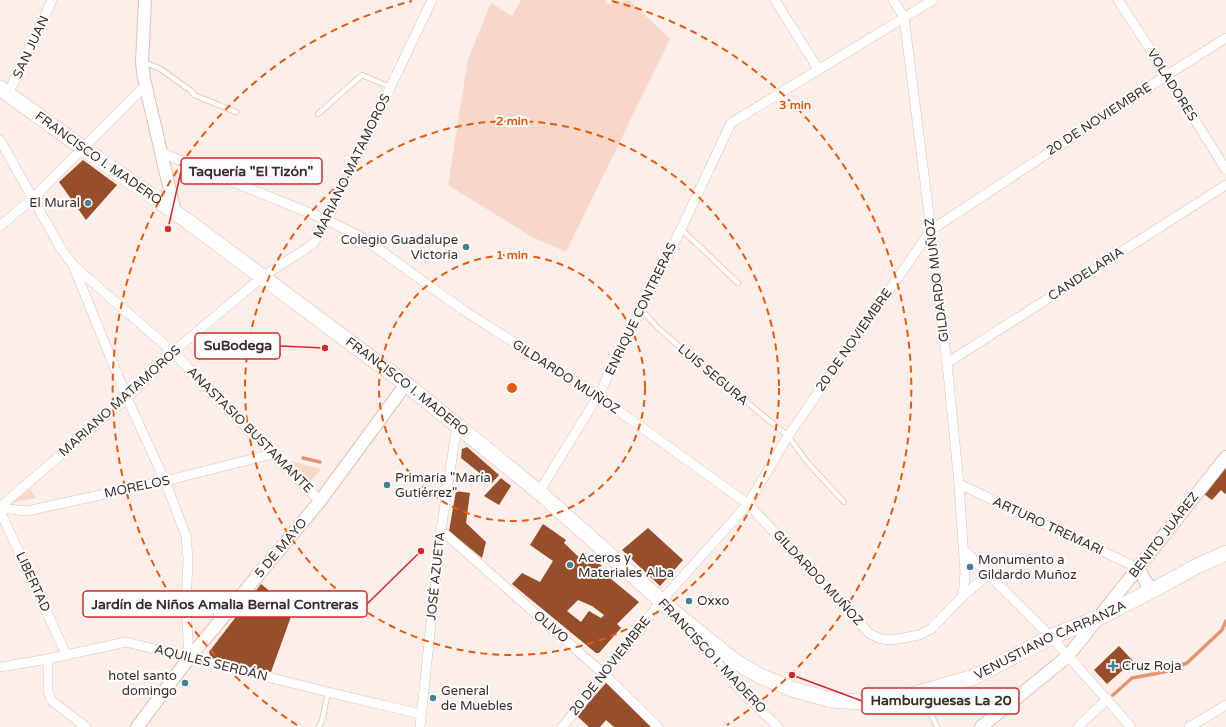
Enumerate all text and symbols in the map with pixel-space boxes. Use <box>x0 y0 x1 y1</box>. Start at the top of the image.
street label: SAN JUAN <box>10 13 52 81</box>
street label: VOLADORES <box>1143 46 1201 124</box>
street label: 20 DE NOVIEMBRE <box>1043 79 1155 159</box>
street label: MARIANO MATAMOROS <box>310 91 394 241</box>
text: 3 min <box>779 98 811 112</box>
street label: FRANCISCO I. MADERO <box>32 108 165 208</box>
text: 2 min <box>496 114 528 128</box>
callout: Taquería "El Tizón" <box>181 158 322 184</box>
text: Taquería "El Tizón" <box>188 163 313 180</box>
place label: El Mural <box>29 195 80 211</box>
marker: El Mural <box>83 198 93 208</box>
street label: GILDARDO MUÑOZ <box>921 217 953 343</box>
place label: Colegio Guadalupe Victoria <box>341 232 458 263</box>
street label: ENRIQUE CONTRERAS <box>602 240 680 378</box>
marker: Colegio Guadalupe Victoria <box>461 242 471 252</box>
street label: CANDELARIA <box>1045 243 1127 304</box>
text: 1 min <box>496 248 528 262</box>
street label: 20 DE NOVIEMBRE <box>812 285 896 395</box>
callout: SuBodega <box>195 333 280 359</box>
street label: FRANCISCO I. MADERO <box>342 334 472 440</box>
street label: GILDARDO MUÑOZ <box>509 336 623 418</box>
text: SuBodega <box>204 337 272 354</box>
street label: LUIS SEGURA <box>675 341 752 409</box>
street label: MARIANO MATAMOROS <box>56 342 184 460</box>
street label: ANASTASIO BUSTAMANTE <box>184 364 316 496</box>
centre of rings <box>505 381 519 395</box>
place label: Primaria "María Gutiérrez" <box>395 470 491 501</box>
street label: MORELOS <box>103 472 171 502</box>
marker: Primaria "María Gutiérrez" <box>382 480 392 490</box>
street label: BENITO JUÁREZ <box>1126 489 1202 581</box>
street label: ARTURO TREMARI <box>990 493 1106 559</box>
street label: 5 DE MAYO <box>251 515 311 581</box>
street label: GILDARDO MUÑOZ <box>770 527 866 629</box>
street label: JOSÉ AZUETA <box>423 530 449 621</box>
street label: LIBERTAD <box>12 549 54 615</box>
place label: Aceros y Materiales Alba <box>578 550 674 581</box>
place label: Monumento a Gildardo Muñoz <box>978 552 1077 583</box>
marker: Aceros y Materiales Alba <box>565 560 575 570</box>
marker: Monumento a Gildardo Muñoz <box>965 562 975 572</box>
callout: Jardín de Niños Amalia Bernal Contreras <box>83 591 367 617</box>
place label: Oxxo <box>697 593 729 609</box>
street label: FRANCISCO I. MADERO <box>655 595 769 717</box>
text: Jardín de Niños Amalia Bernal Contreras <box>90 596 359 613</box>
marker: Oxxo <box>684 596 694 606</box>
street label: VENUSTIANO CARRANZA <box>972 597 1129 683</box>
street label: OLIVO <box>530 607 572 647</box>
street label: 20 DE NOVIEMBRE <box>566 613 654 719</box>
street label: AQUILES SERDÁN <box>153 641 269 685</box>
place label: Cruz Roja <box>1122 658 1181 674</box>
marker: Cruz Roja <box>1107 660 1119 672</box>
place label: hotel santo domingo <box>108 668 177 699</box>
marker: hotel santo domingo <box>180 678 190 688</box>
place label: General de Muebles <box>441 683 513 714</box>
callout: Hamburguesas La 20 <box>862 688 1019 714</box>
text: Hamburguesas La 20 <box>870 692 1012 709</box>
marker: General de Muebles <box>428 693 438 703</box>

